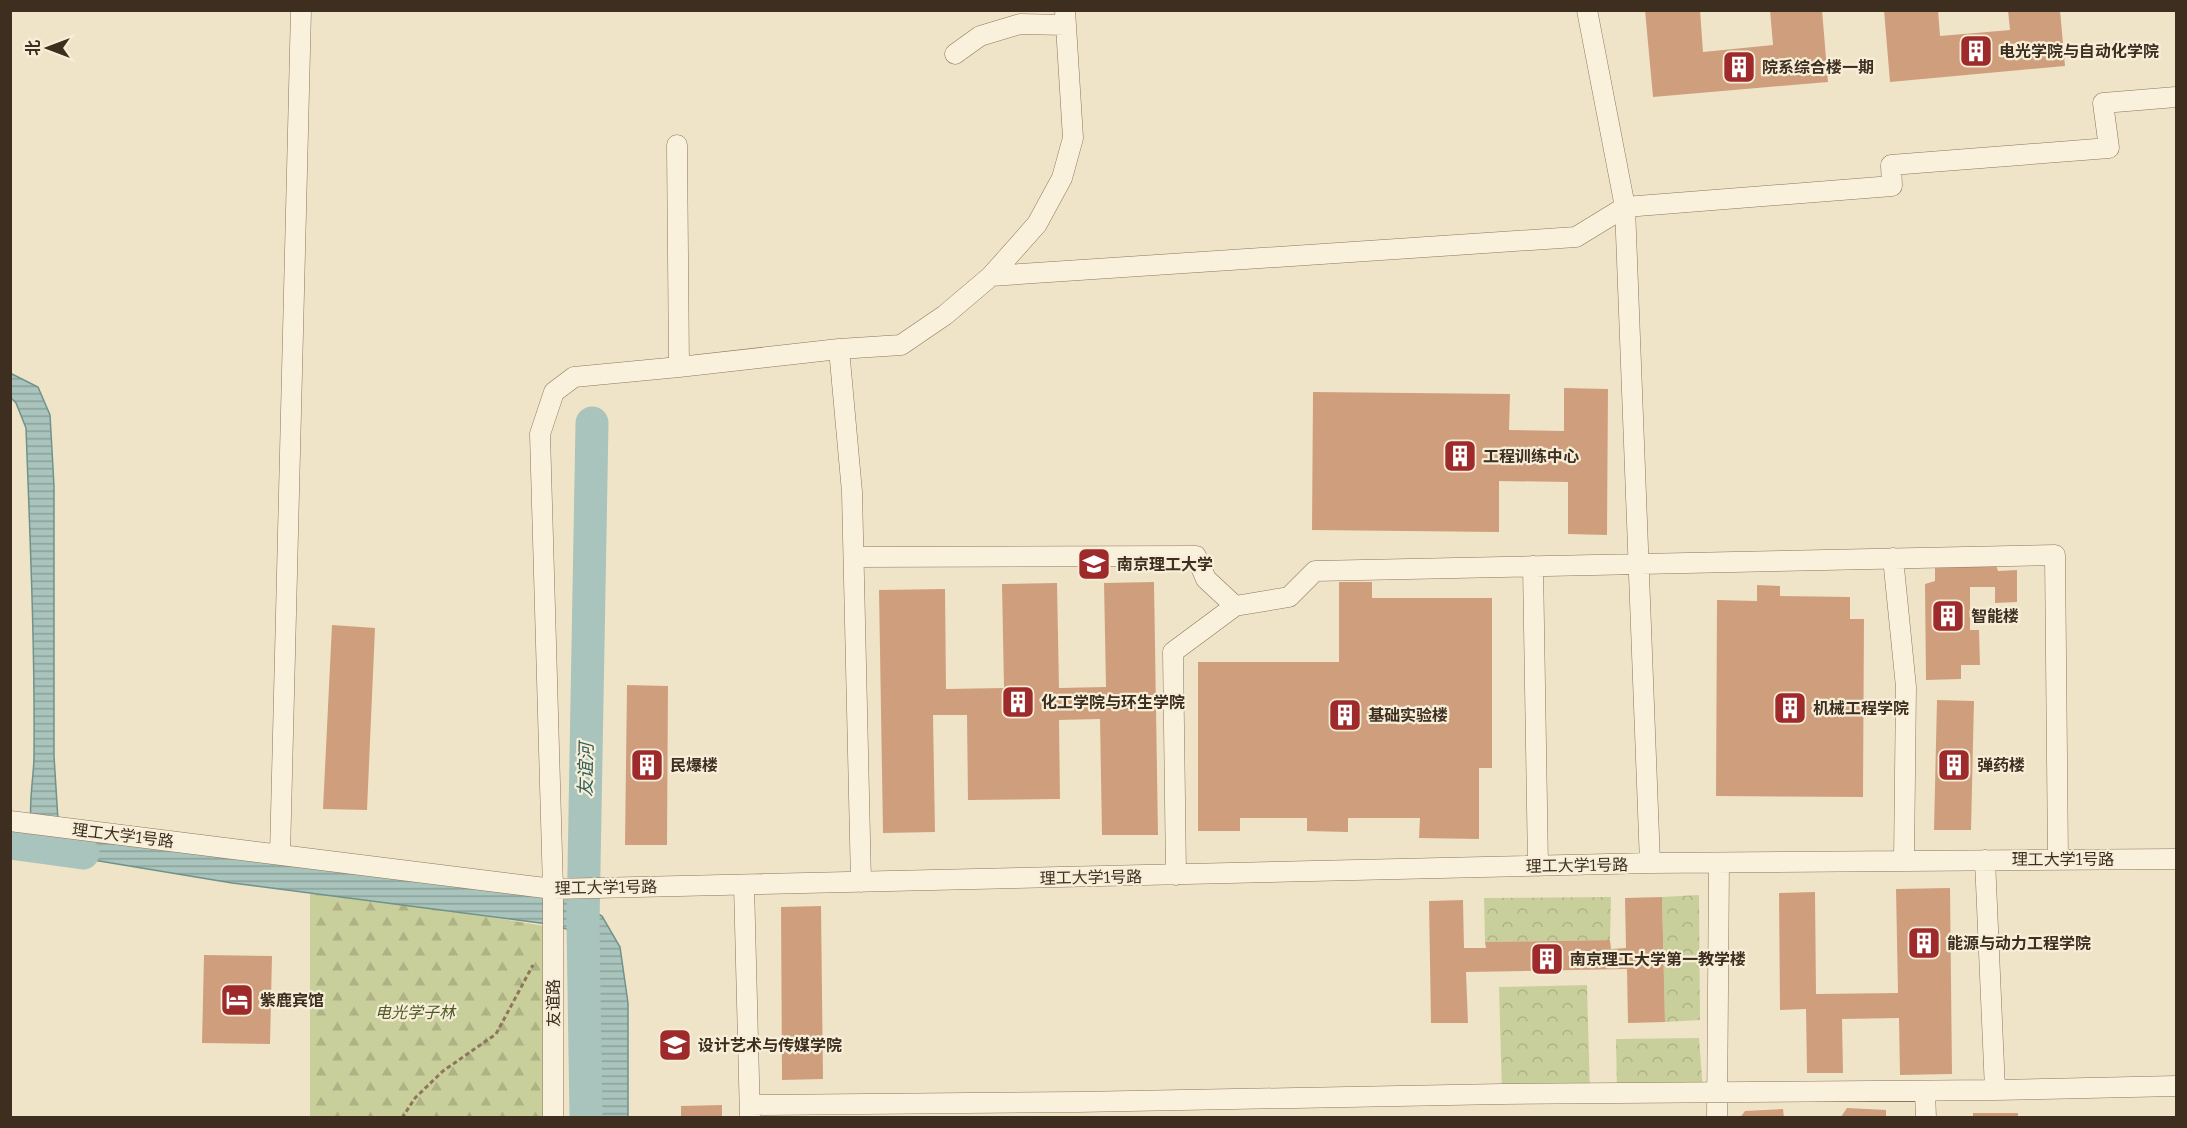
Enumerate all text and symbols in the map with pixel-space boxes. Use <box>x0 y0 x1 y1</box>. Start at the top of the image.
north arrow <box>18 18 78 78</box>
building icon: 电光学院与自动化学院 <box>1958 33 1994 69</box>
text: 北 <box>24 40 43 56</box>
place label: 电光学院与自动化学院 <box>1999 42 2159 61</box>
building icon: 院系综合楼一期 <box>1721 49 1757 85</box>
place label: 院系综合楼一期 <box>1762 58 1874 77</box>
building icon: 工程训练中心 <box>1442 438 1478 474</box>
place label: 工程训练中心 <box>1483 447 1579 466</box>
school or university icon: 南京理工大学 <box>1076 546 1112 582</box>
place label: 南京理工大学 <box>1117 555 1213 574</box>
building icon: 智能楼 <box>1930 598 1966 634</box>
place label: 智能楼 <box>1971 607 2019 626</box>
building icon: 化工学院与环生学院 <box>1000 684 1036 720</box>
building icon: 机械工程学院 <box>1772 690 1808 726</box>
place label: 化工学院与环生学院 <box>1041 693 1185 712</box>
building icon: 基础实验楼 <box>1327 697 1363 733</box>
place label: 机械工程学院 <box>1813 699 1909 718</box>
place label: 基础实验楼 <box>1368 706 1448 725</box>
water label: 友谊河 <box>575 740 598 797</box>
building icon: 民爆楼 <box>629 747 665 783</box>
building icon: 弹药楼 <box>1936 747 1972 783</box>
place label: 民爆楼 <box>670 756 718 775</box>
place label: 弹药楼 <box>1977 756 2025 775</box>
street label: 理工大学1号路 <box>71 820 175 851</box>
street label: 理工大学1号路 <box>2012 850 2114 869</box>
street label: 理工大学1号路 <box>1526 855 1628 876</box>
street label: 理工大学1号路 <box>1040 867 1142 888</box>
street label: 理工大学1号路 <box>555 877 657 898</box>
building icon: 能源与动力工程学院 <box>1906 925 1942 961</box>
place label: 能源与动力工程学院 <box>1947 934 2091 953</box>
building icon: 南京理工大学第一教学楼 <box>1529 941 1565 977</box>
place label: 南京理工大学第一教学楼 <box>1570 950 1746 969</box>
street label: 友谊路 <box>544 979 563 1027</box>
hotel icon: 紫鹿宾馆 <box>219 982 255 1018</box>
place label: 紫鹿宾馆 <box>260 991 324 1010</box>
park label: 电光学子林 <box>375 1003 457 1022</box>
school or university icon: 设计艺术与传媒学院 <box>657 1027 693 1063</box>
place label: 设计艺术与传媒学院 <box>698 1036 842 1055</box>

